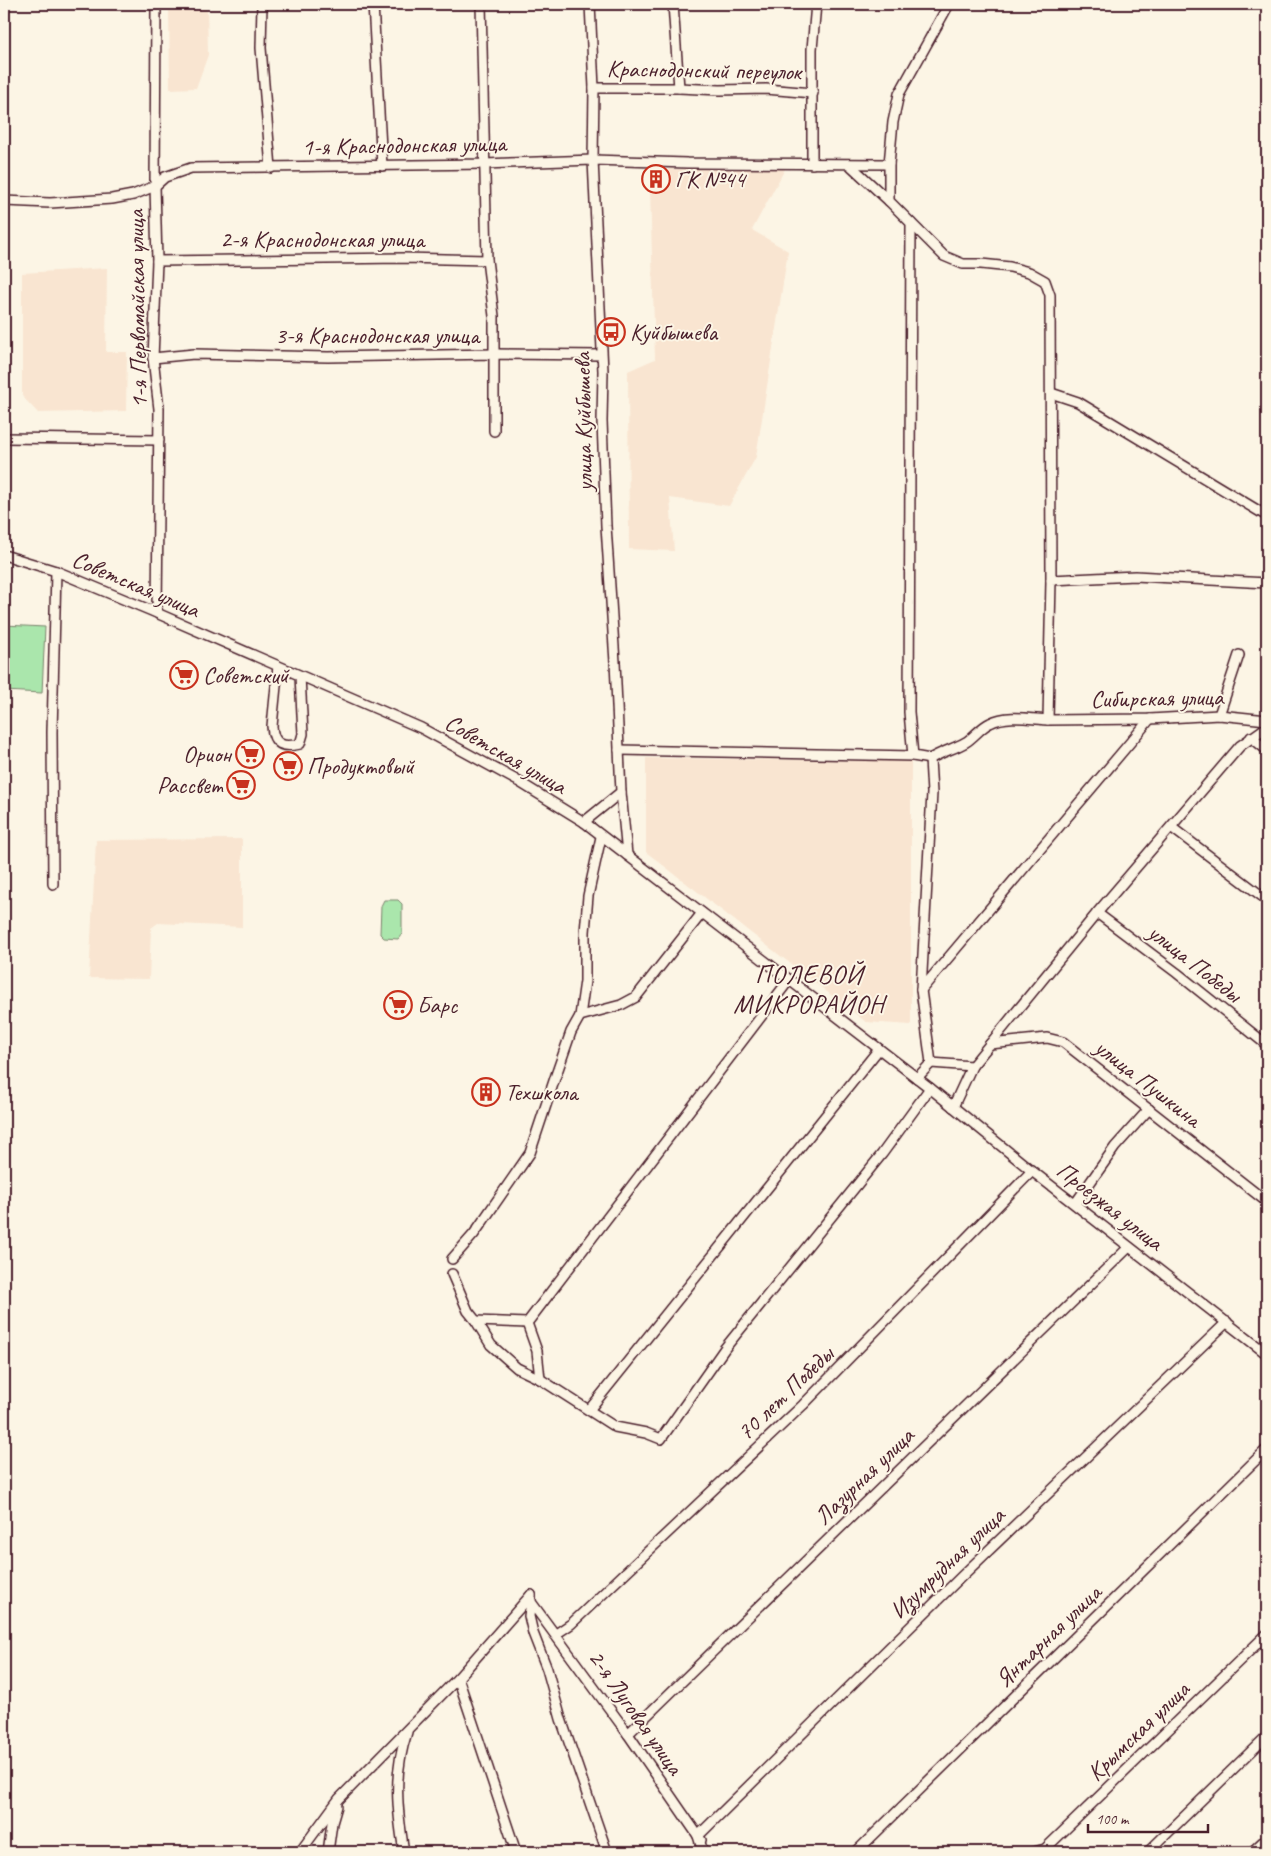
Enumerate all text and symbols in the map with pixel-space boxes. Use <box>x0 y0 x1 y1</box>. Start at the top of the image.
street label: Краснодонский переулок <box>607 53 803 87</box>
street label: 1-я Краснодонская улица <box>302 128 508 162</box>
building icon: ГК №44 <box>641 164 671 194</box>
place label: ГК №44 <box>675 164 747 194</box>
street label: 1-я Первомайская улица <box>120 208 154 408</box>
street label: 2-я Краснодонская улица <box>220 224 426 254</box>
bus stop icon: Куйбышева <box>596 317 626 347</box>
place label: Куйбышева <box>630 317 718 347</box>
street label: 3-я Краснодонская улица <box>275 320 481 350</box>
street label: улица Куйбышева <box>567 351 599 494</box>
street label: Советская улица <box>68 544 206 625</box>
supermarket icon: Советский <box>169 660 199 690</box>
place label: Советский <box>203 660 291 690</box>
street label: Сибирская улица <box>1090 682 1225 714</box>
street label: Советская улица <box>440 707 573 802</box>
place label: Орион <box>183 739 232 769</box>
supermarket icon: Орион <box>235 739 265 769</box>
supermarket icon: Продуктовый <box>273 751 303 781</box>
place label: Продуктовый <box>307 751 416 781</box>
place label: Рассвет <box>157 770 224 800</box>
supermarket icon: Рассвет <box>226 770 256 800</box>
street label: улица Победы <box>1141 916 1250 1010</box>
district label: ПОЛЕВОЙ МИКРОРАЙОН <box>733 958 888 1021</box>
supermarket icon: Барс <box>383 990 413 1020</box>
place label: Барс <box>417 990 459 1020</box>
street label: улица Пушкина <box>1087 1031 1209 1135</box>
building icon: Техшкола <box>471 1077 501 1107</box>
place label: Техшкола <box>505 1077 580 1107</box>
street label: Проезжая улица <box>1051 1155 1171 1258</box>
street label: 70 лет Победы <box>730 1338 841 1447</box>
street label: Лазурная улица <box>808 1420 922 1532</box>
street label: Изумрудная улица <box>883 1500 1013 1626</box>
street label: Янтарная улица <box>989 1576 1109 1694</box>
street label: 2-я Луговая улица <box>582 1644 691 1782</box>
street label: Крымская улица <box>1081 1674 1196 1787</box>
scale bar <box>1088 1801 1208 1833</box>
text: 100 m <box>1096 1810 1130 1829</box>

